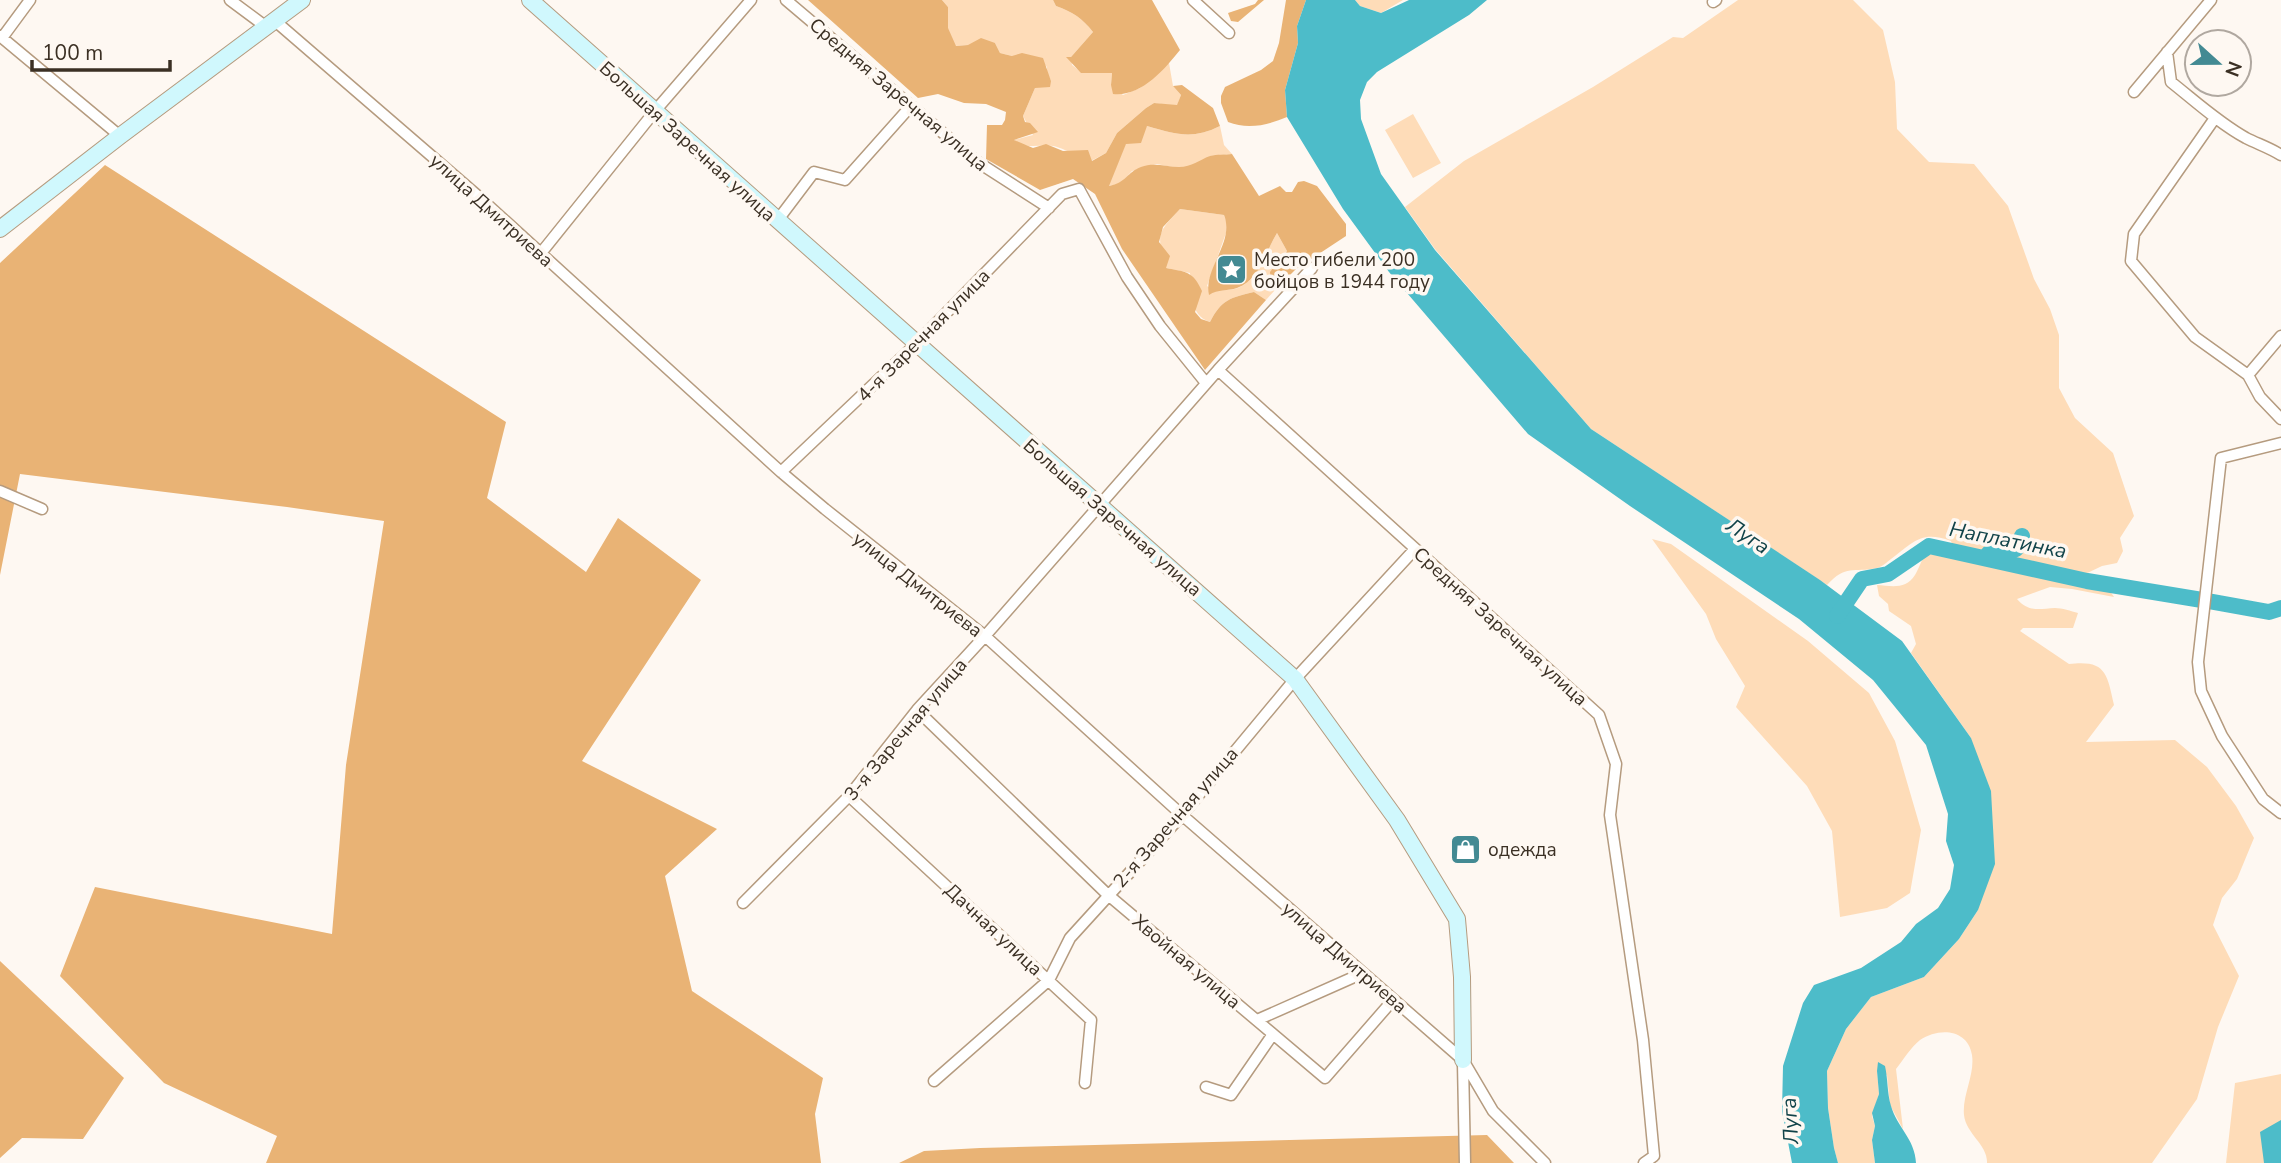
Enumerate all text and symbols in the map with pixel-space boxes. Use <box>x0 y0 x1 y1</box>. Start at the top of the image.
street label: Средняя Заречная улица <box>803 12 993 177</box>
scale bar <box>32 28 170 72</box>
north arrow <box>2183 28 2253 98</box>
text: 100 m <box>42 39 103 67</box>
street label: Большая Заречная улица <box>594 56 781 228</box>
text: N <box>2218 57 2248 80</box>
street label: улица Дмитриева <box>424 148 559 273</box>
place label: Место гибели 200 бойцов в 1944 году <box>1254 247 1430 295</box>
place icon: Место гибели 200 бойцов в 1944 году <box>1214 253 1248 287</box>
street label: 4-я Заречная улица <box>851 263 996 408</box>
street label: Большая Заречная улица <box>1018 433 1207 603</box>
water label: Луга <box>1720 511 1775 561</box>
water label: Наплатинка <box>1947 515 2069 565</box>
street label: улица Дмитриева <box>847 526 988 644</box>
street label: Средняя Заречная улица <box>1408 541 1593 712</box>
street label: 3-я Заречная улица <box>838 653 973 806</box>
street label: 2-я Заречная улица <box>1107 742 1244 894</box>
shop icon: одежда <box>1448 832 1482 866</box>
place label: одежда <box>1488 837 1557 863</box>
street label: Дачная улица <box>939 878 1048 982</box>
street label: улица Дмитриева <box>1276 896 1413 1019</box>
street label: Хвойная улица <box>1127 909 1246 1015</box>
water label: Луга <box>1775 1097 1805 1146</box>

